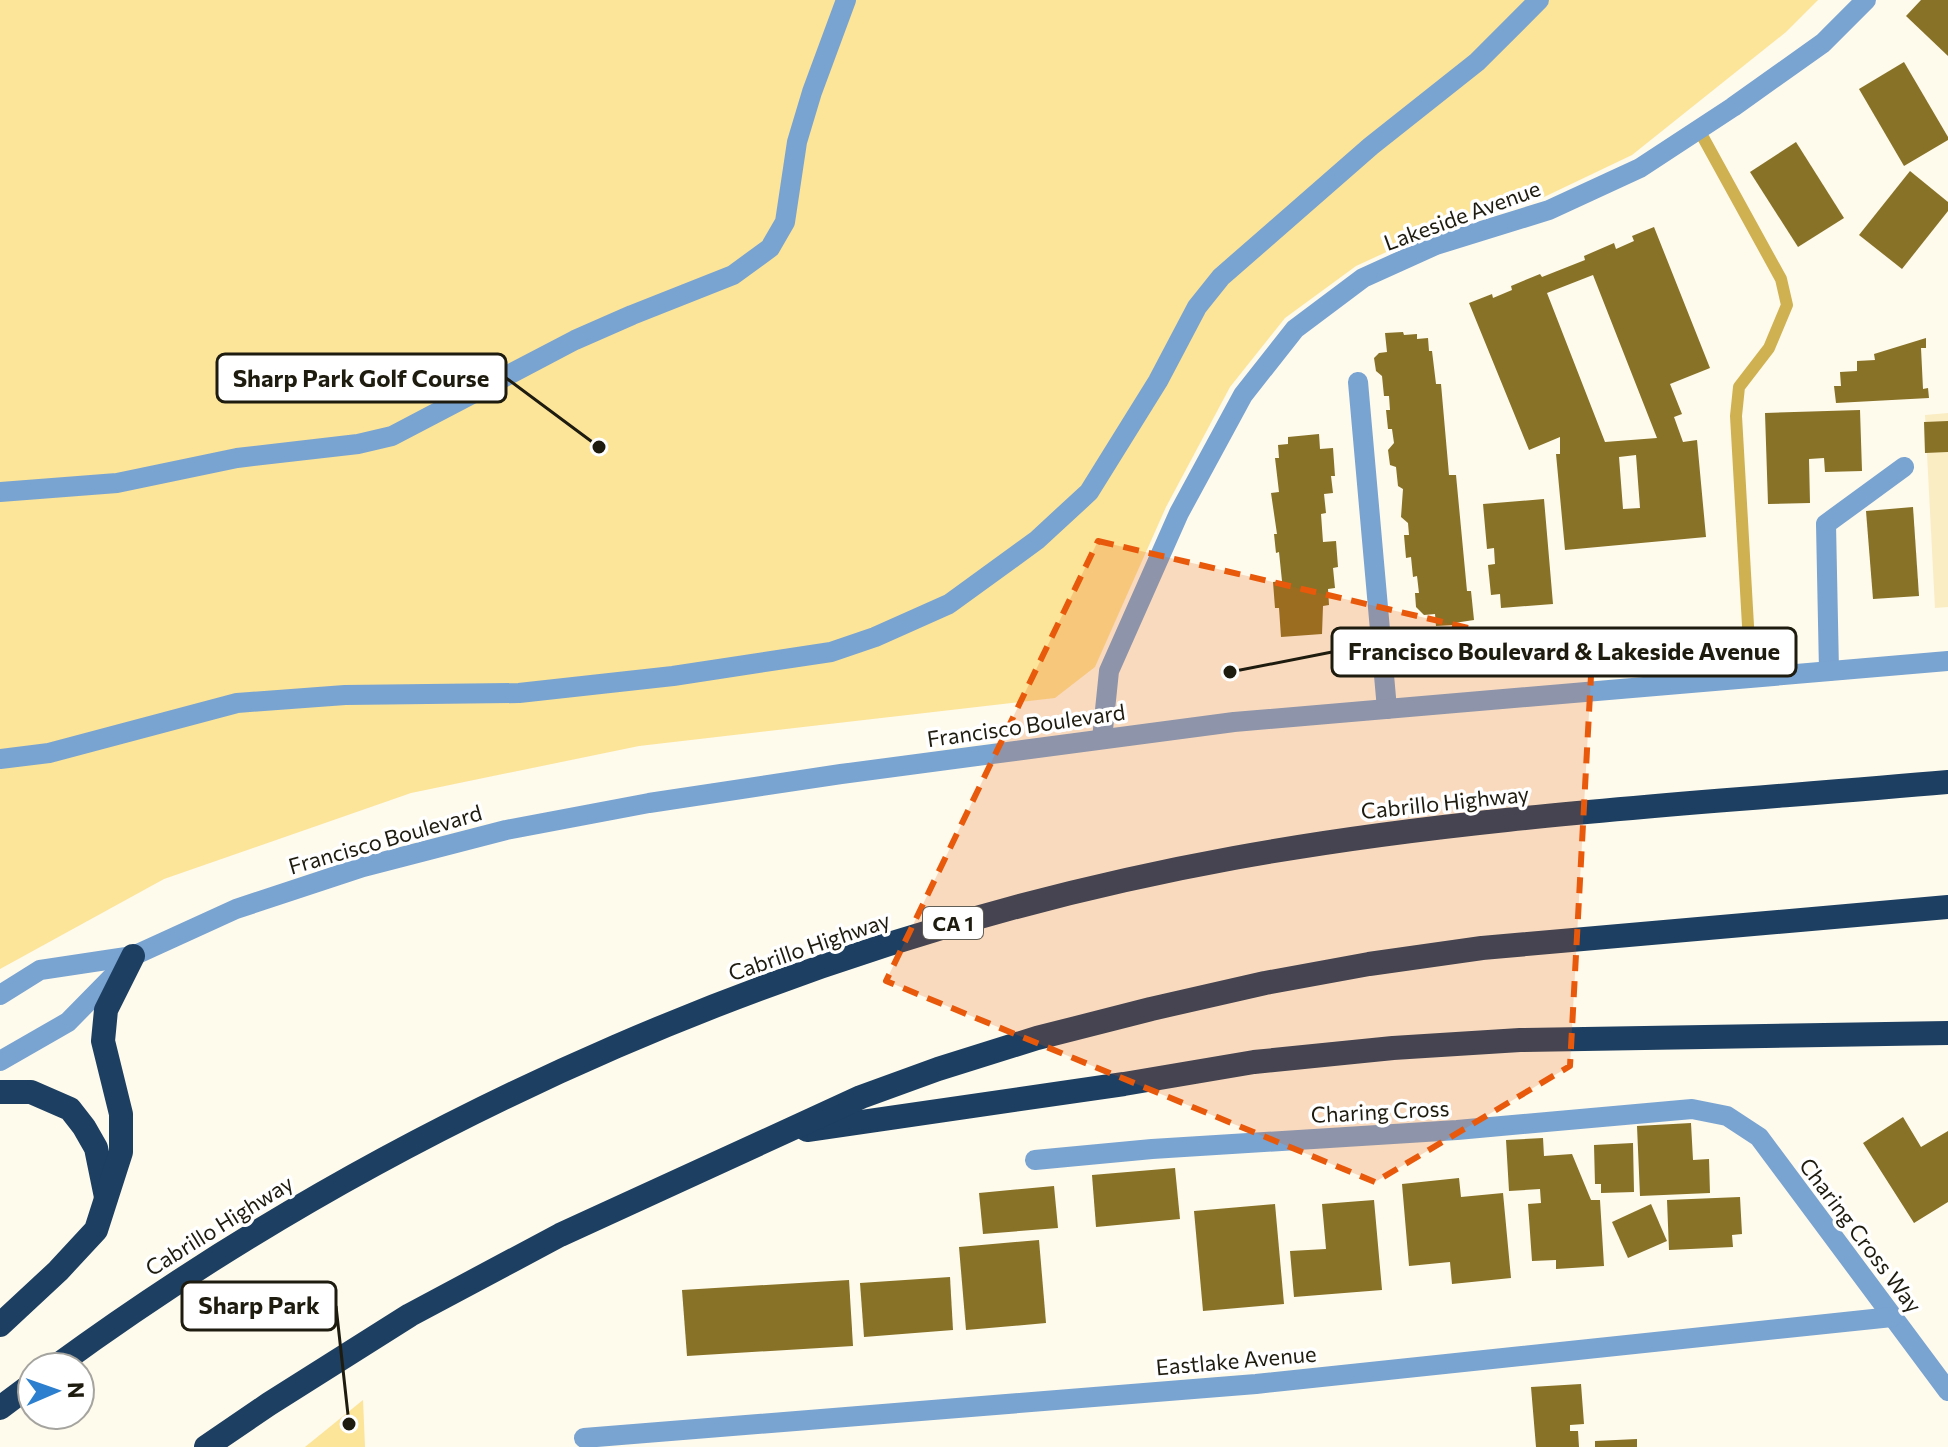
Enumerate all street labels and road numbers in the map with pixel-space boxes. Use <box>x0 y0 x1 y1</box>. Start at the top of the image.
street label: Lakeside Avenue <box>1380 174 1544 256</box>
street label: Francisco Boulevard <box>925 698 1127 752</box>
street label: Cabrillo Highway <box>1360 780 1530 824</box>
street label: Francisco Boulevard <box>285 798 485 880</box>
street label: Cabrillo Highway <box>725 906 893 986</box>
road number: CA 1 <box>923 907 983 939</box>
street label: Charing Cross <box>1310 1094 1450 1128</box>
street label: Charing Cross Way <box>1794 1152 1928 1318</box>
street label: Cabrillo Highway <box>140 1169 298 1281</box>
street label: Eastlake Avenue <box>1155 1340 1317 1380</box>

